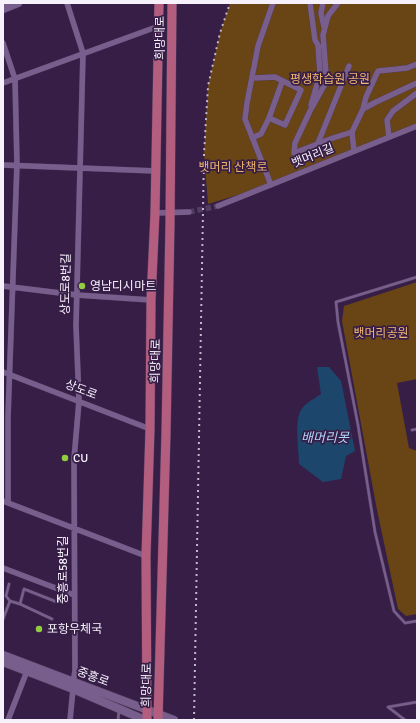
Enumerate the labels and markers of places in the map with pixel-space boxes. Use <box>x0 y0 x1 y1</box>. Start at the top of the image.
place label: 영남디시마트 <box>90 279 156 294</box>
marker: 영남디시마트 <box>77 281 87 291</box>
place label: CU <box>73 451 88 466</box>
marker: CU <box>60 453 70 463</box>
place label: 포항우체국 <box>47 622 102 637</box>
marker: 포항우체국 <box>34 624 44 634</box>

